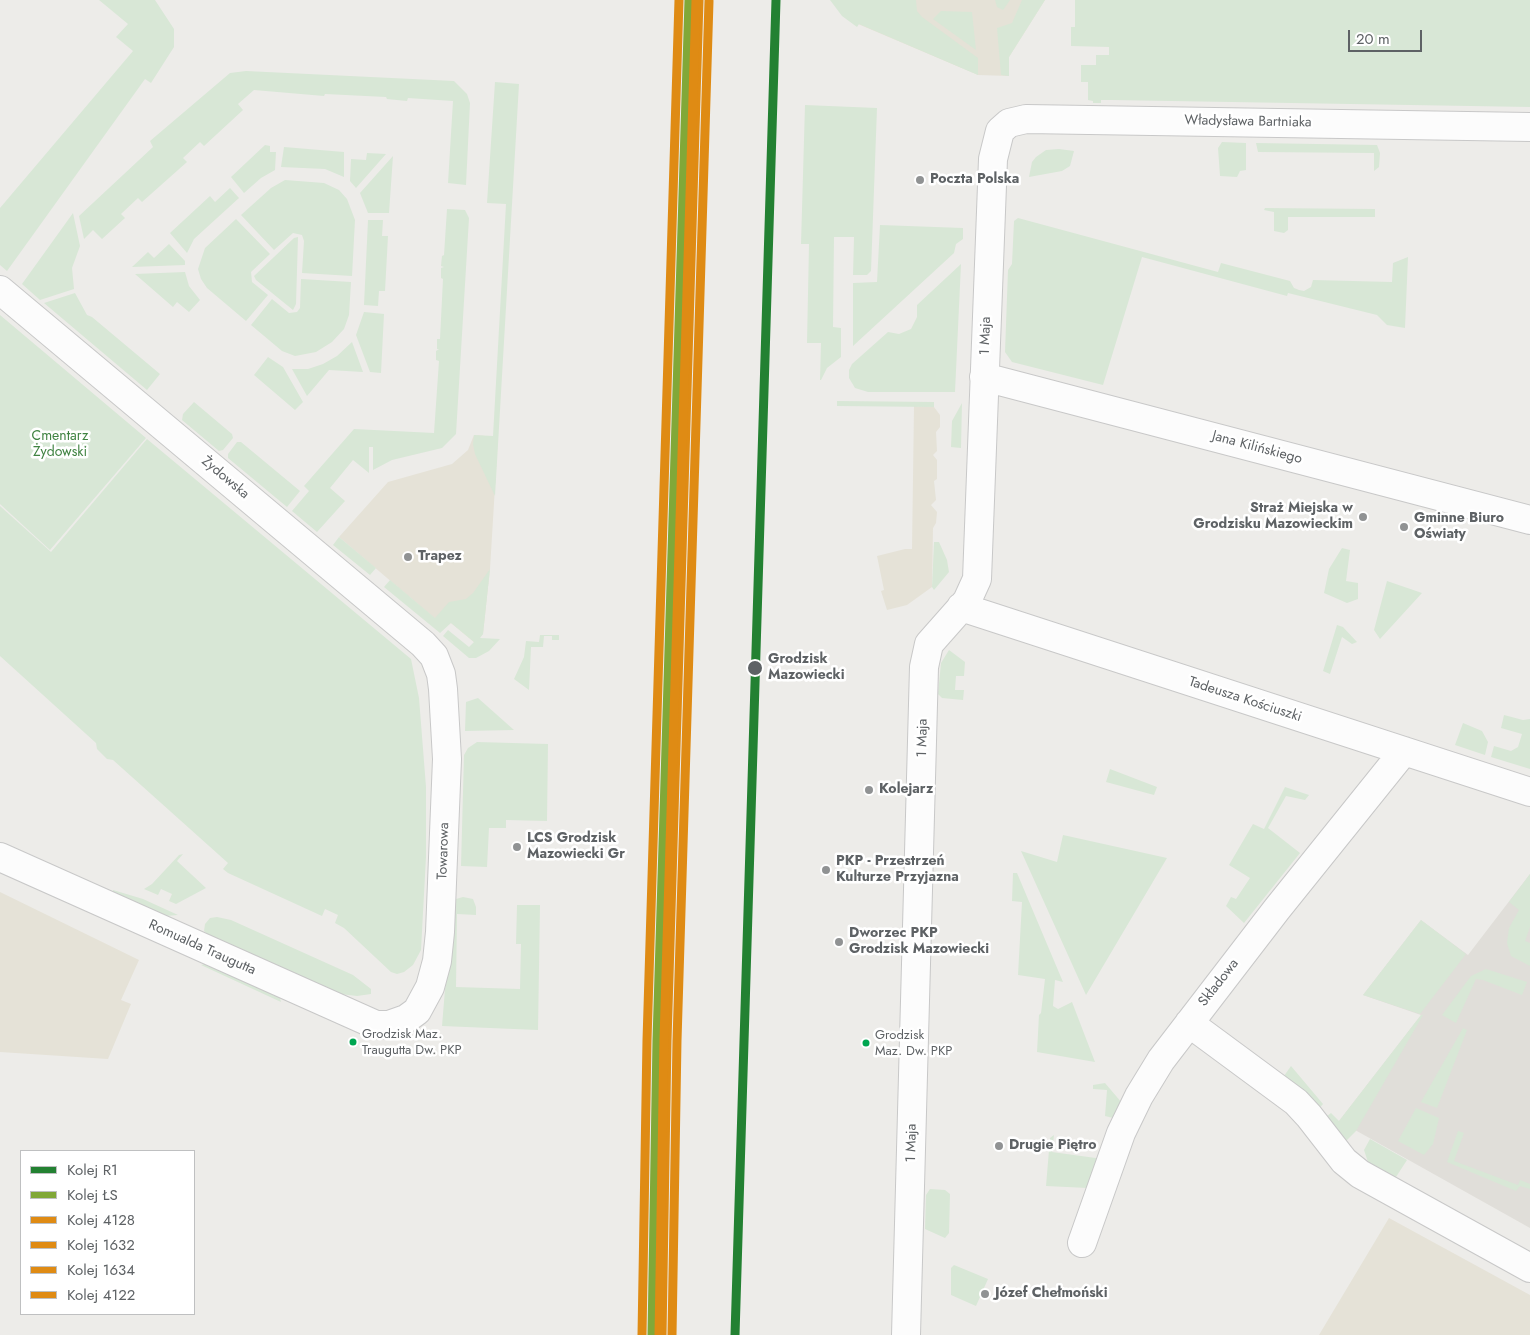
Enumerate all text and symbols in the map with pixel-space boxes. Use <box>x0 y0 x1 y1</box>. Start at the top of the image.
scale bar <box>1350 20 1424 52</box>
text: 20 m <box>1356 28 1390 50</box>
street label: Władysława Bartniaka <box>1184 112 1312 132</box>
place label: Poczta Polska <box>930 172 1019 188</box>
marker: Poczta Polska <box>914 174 926 186</box>
street label: 1 Maja <box>977 316 995 356</box>
street label: Jana Kilińskiego <box>1210 428 1304 468</box>
park label: Cmentarz Żydowski <box>32 429 88 462</box>
street label: Żydowska <box>198 453 252 503</box>
place label: Straż Miejska w Grodzisku Mazowieckim <box>1193 501 1353 534</box>
marker: Straż Miejska w Grodzisku Mazowieckim <box>1357 511 1369 523</box>
place label: Gminne Biuro Oświaty <box>1414 511 1504 544</box>
marker: Gminne Biuro Oświaty <box>1398 521 1410 533</box>
place label: Trapez <box>418 549 462 565</box>
marker: Trapez <box>402 551 414 563</box>
place label: Grodzisk Mazowiecki <box>768 652 845 684</box>
marker: Grodzisk Mazowiecki <box>746 659 764 677</box>
street label: Tadeusza Kościuszki <box>1186 674 1304 726</box>
street label: 1 Maja <box>914 718 932 758</box>
place label: Kolejarz <box>879 782 933 798</box>
marker: Kolejarz <box>863 784 875 796</box>
street label: Towarowa <box>435 822 453 880</box>
place label: LCS Grodzisk Mazowiecki Gr <box>527 831 625 864</box>
marker: LCS Grodzisk Mazowiecki Gr <box>511 841 523 853</box>
place label: PKP - Przestrzeń Kulturze Przyjazna <box>836 854 959 886</box>
marker: PKP - Przestrzeń Kulturze Przyjazna <box>820 864 832 876</box>
street label: Romualda Traugutta <box>146 917 258 979</box>
place label: Dworzec PKP Grodzisk Mazowiecki <box>849 926 989 959</box>
marker: Dworzec PKP Grodzisk Mazowiecki <box>833 936 845 948</box>
street label: Składowa <box>1195 956 1243 1010</box>
place label: Grodzisk Maz. Traugutta Dw. PKP <box>362 1027 462 1058</box>
place label: Grodzisk Maz. Dw. PKP <box>875 1028 952 1059</box>
marker: Grodzisk Maz. Traugutta Dw. PKP <box>348 1037 358 1047</box>
marker: Grodzisk Maz. Dw. PKP <box>861 1038 871 1048</box>
street label: 1 Maja <box>903 1123 921 1163</box>
place label: Drugie Piętro <box>1009 1138 1097 1154</box>
marker: Drugie Piętro <box>993 1140 1005 1152</box>
legend <box>20 1150 195 1315</box>
text: Kolej R1 <box>67 1159 118 1181</box>
text: Kolej ŁS <box>67 1184 118 1206</box>
text: Kolej 4128 <box>67 1209 135 1231</box>
text: Kolej 1632 <box>67 1234 135 1256</box>
text: Kolej 1634 <box>67 1259 135 1281</box>
text: Kolej 4122 <box>67 1284 135 1306</box>
place label: Józef Chełmoński <box>995 1286 1108 1302</box>
marker: Józef Chełmoński <box>979 1288 991 1300</box>

